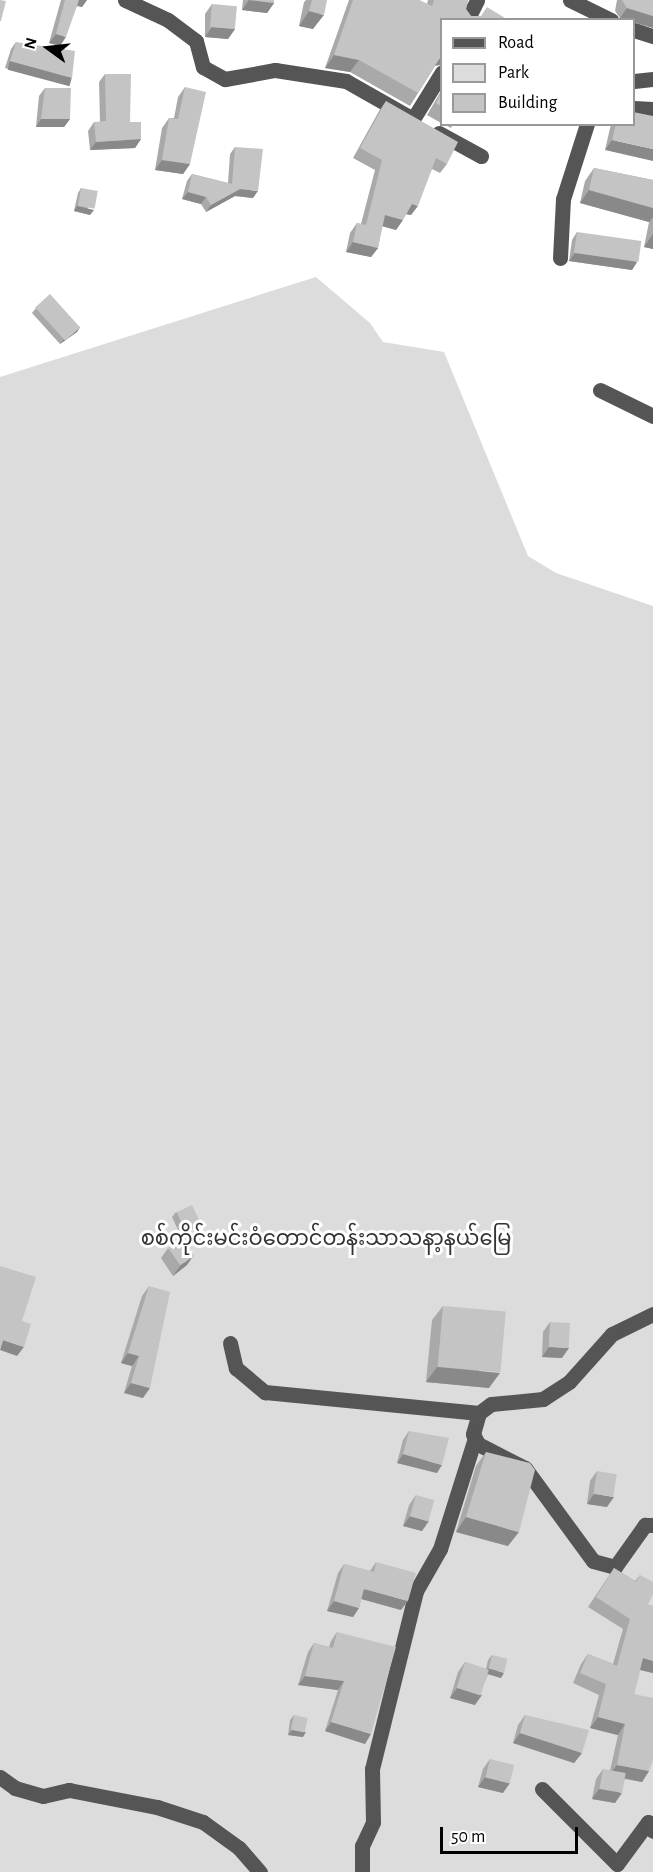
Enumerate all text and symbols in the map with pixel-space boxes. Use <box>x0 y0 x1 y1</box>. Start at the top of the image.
north arrow <box>18 18 78 78</box>
legend <box>440 18 635 126</box>
text: Road <box>498 34 534 52</box>
text: N <box>21 36 40 51</box>
text: Park <box>498 64 529 82</box>
text: Building <box>498 94 557 112</box>
park label: စစ်ကိုင်းမင်းဝံတောင်တန်းသာသနာ့နယ်မြေ <box>141 1226 511 1252</box>
scale bar <box>443 1815 581 1853</box>
text: 50 m <box>451 1828 485 1846</box>

